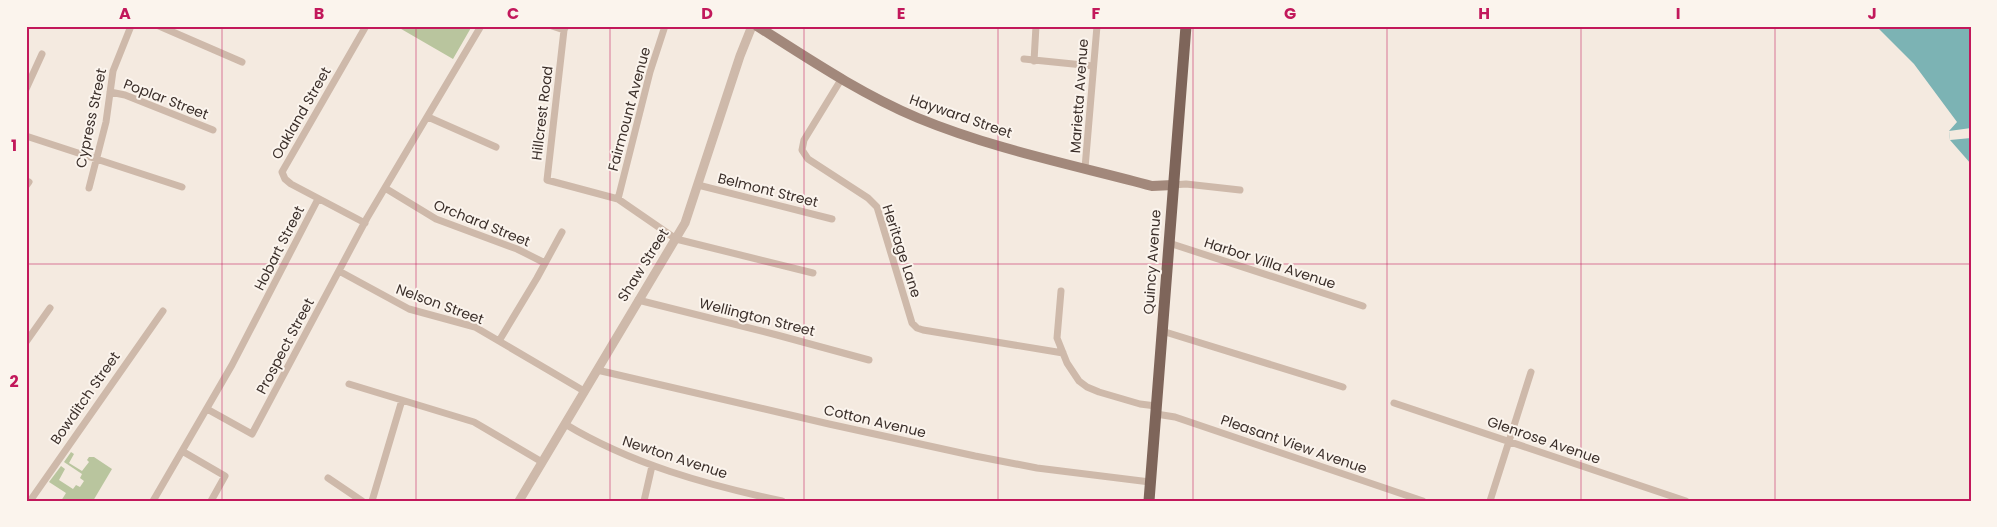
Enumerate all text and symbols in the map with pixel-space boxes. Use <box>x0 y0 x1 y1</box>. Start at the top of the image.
text: A <box>119 2 131 25</box>
text: B <box>314 2 324 25</box>
text: C <box>507 2 519 25</box>
text: D <box>701 2 713 25</box>
text: E <box>897 2 905 25</box>
text: F <box>1092 2 1101 25</box>
text: G <box>1284 2 1296 25</box>
text: H <box>1478 2 1490 25</box>
text: I <box>1676 2 1680 25</box>
text: J <box>1867 2 1877 25</box>
street label: Marietta Avenue <box>1065 38 1093 154</box>
street label: Fairmount Avenue <box>603 44 655 173</box>
street label: Oakland Street <box>266 63 336 163</box>
street label: Hillcrest Road <box>526 65 558 161</box>
street label: Cypress Street <box>71 66 111 170</box>
street label: Poplar Street <box>121 74 211 124</box>
street label: Hayward Street <box>907 89 1015 143</box>
text: 1 <box>11 134 17 157</box>
street label: Belmont Street <box>716 168 820 212</box>
street label: Orchard Street <box>431 195 533 251</box>
street label: Hobart Street <box>249 202 309 294</box>
street label: Heritage Lane <box>878 202 927 300</box>
street label: Quincy Avenue <box>1138 209 1166 315</box>
street label: Shaw Street <box>613 225 673 305</box>
street label: Harbor Villa Avenue <box>1202 232 1339 294</box>
street label: Nelson Street <box>393 279 487 329</box>
street label: Wellington Street <box>697 293 817 341</box>
street label: Prospect Street <box>251 294 319 398</box>
street label: Bowditch Street <box>45 348 125 448</box>
text: 2 <box>9 370 19 393</box>
street label: Cotton Avenue <box>822 400 928 443</box>
street label: Pleasant View Avenue <box>1218 410 1370 479</box>
street label: Glenrose Avenue <box>1485 411 1604 469</box>
street label: Newton Avenue <box>620 431 730 484</box>

